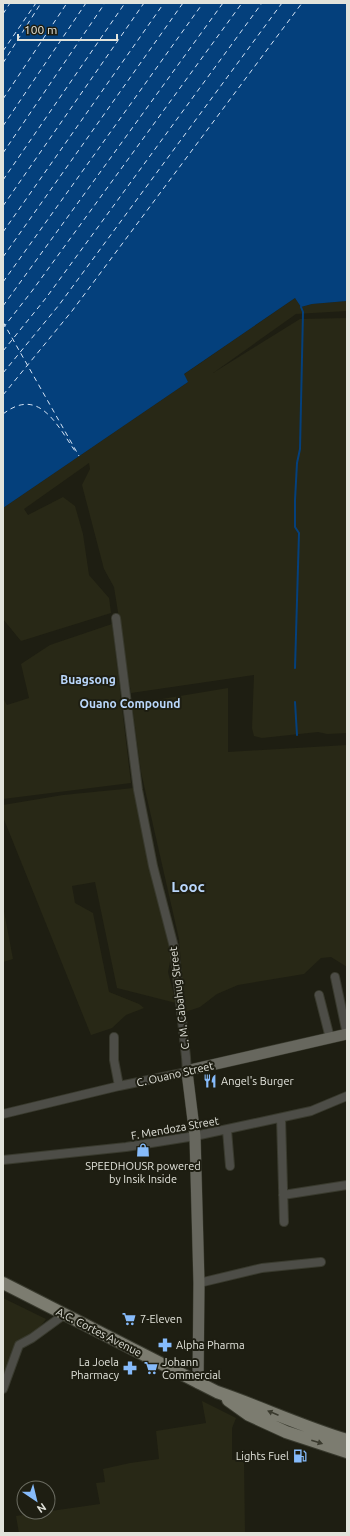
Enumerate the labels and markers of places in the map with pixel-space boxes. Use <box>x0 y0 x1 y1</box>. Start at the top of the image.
restaurant icon: Angel's Burger <box>202 1073 218 1089</box>
place label: Angel's Burger <box>221 1075 294 1087</box>
shop icon: SPEEDHOUSR powered by Insik Inside <box>135 1142 151 1158</box>
place label: SPEEDHOUSR powered by Insik Inside <box>85 1160 201 1185</box>
supermarket icon: 7-Eleven <box>121 1311 137 1327</box>
place label: 7-Eleven <box>140 1313 182 1325</box>
pharmacy icon: Alpha Pharma <box>157 1337 173 1353</box>
place label: Alpha Pharma <box>176 1339 245 1351</box>
place label: La Joela Pharmacy <box>71 1356 120 1381</box>
place label: Johann Commercial <box>162 1356 221 1381</box>
pharmacy icon: La Joela Pharmacy <box>122 1360 138 1376</box>
supermarket icon: Johann Commercial <box>143 1360 159 1376</box>
fuel station icon: Lights Fuel <box>292 1448 308 1464</box>
place label: Lights Fuel <box>236 1450 289 1462</box>

